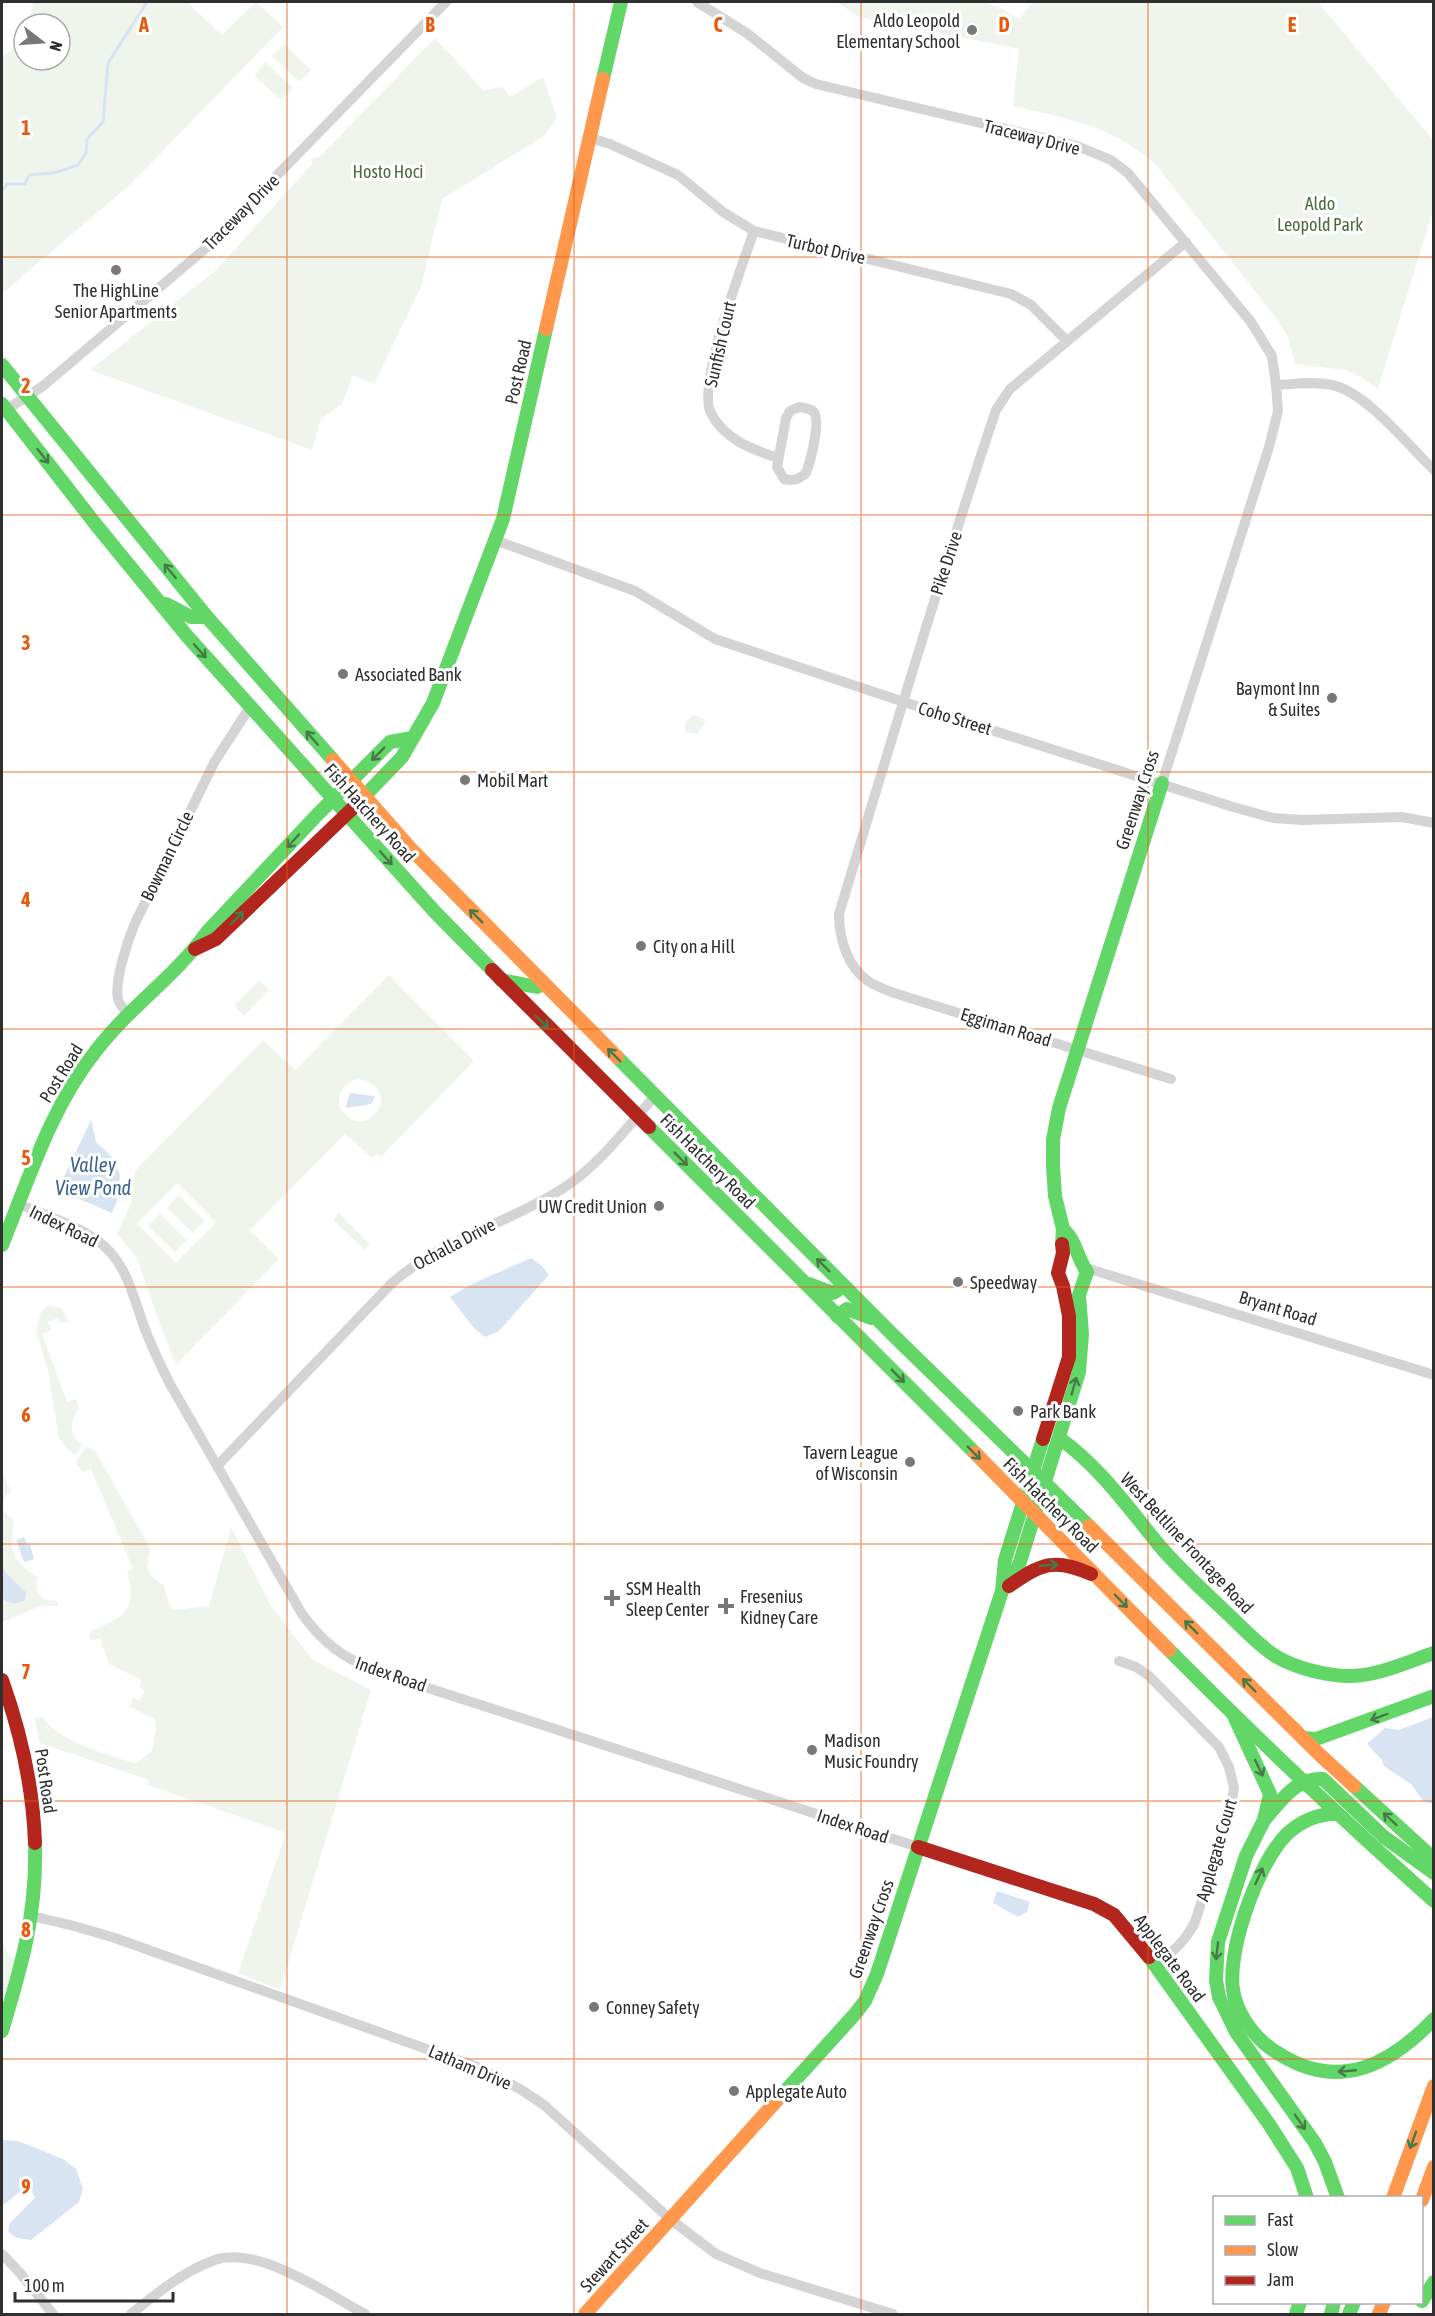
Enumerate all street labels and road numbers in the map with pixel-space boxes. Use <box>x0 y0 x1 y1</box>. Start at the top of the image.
street label: Traceway Drive <box>982 115 1082 159</box>
street label: Traceway Drive <box>199 170 283 254</box>
street label: Turbot Drive <box>784 230 868 268</box>
street label: Sunfish Court <box>700 299 740 389</box>
street label: Post Road <box>500 338 536 406</box>
street label: Pike Drive <box>926 528 966 598</box>
street label: Coho Street <box>916 697 994 739</box>
street label: Greenway Cross <box>1111 748 1163 852</box>
street label: Fish Hatchery Road <box>320 759 420 867</box>
street label: Bowman Circle <box>136 808 198 904</box>
street label: Eggiman Road <box>958 1003 1054 1051</box>
street label: Post Road <box>35 1040 87 1106</box>
street label: Fish Hatchery Road <box>656 1109 760 1213</box>
street label: Index Road <box>26 1200 102 1252</box>
street label: Ochalla Drive <box>410 1214 498 1274</box>
street label: Bryant Road <box>1237 1286 1319 1330</box>
street label: Fish Hatchery Road <box>999 1453 1103 1557</box>
street label: West Beltline Frontage Road <box>1116 1468 1258 1618</box>
street label: Index Road <box>353 1652 429 1696</box>
street label: Post Road <box>31 1747 61 1815</box>
street label: Applegate Court <box>1191 1796 1241 1904</box>
street label: Index Road <box>815 1805 891 1847</box>
street label: Greenway Cross <box>844 1877 898 1981</box>
street label: Applegate Road <box>1130 1910 1210 2006</box>
street label: Latham Drive <box>425 2040 515 2094</box>
street label: Stewart Street <box>575 2214 653 2296</box>

